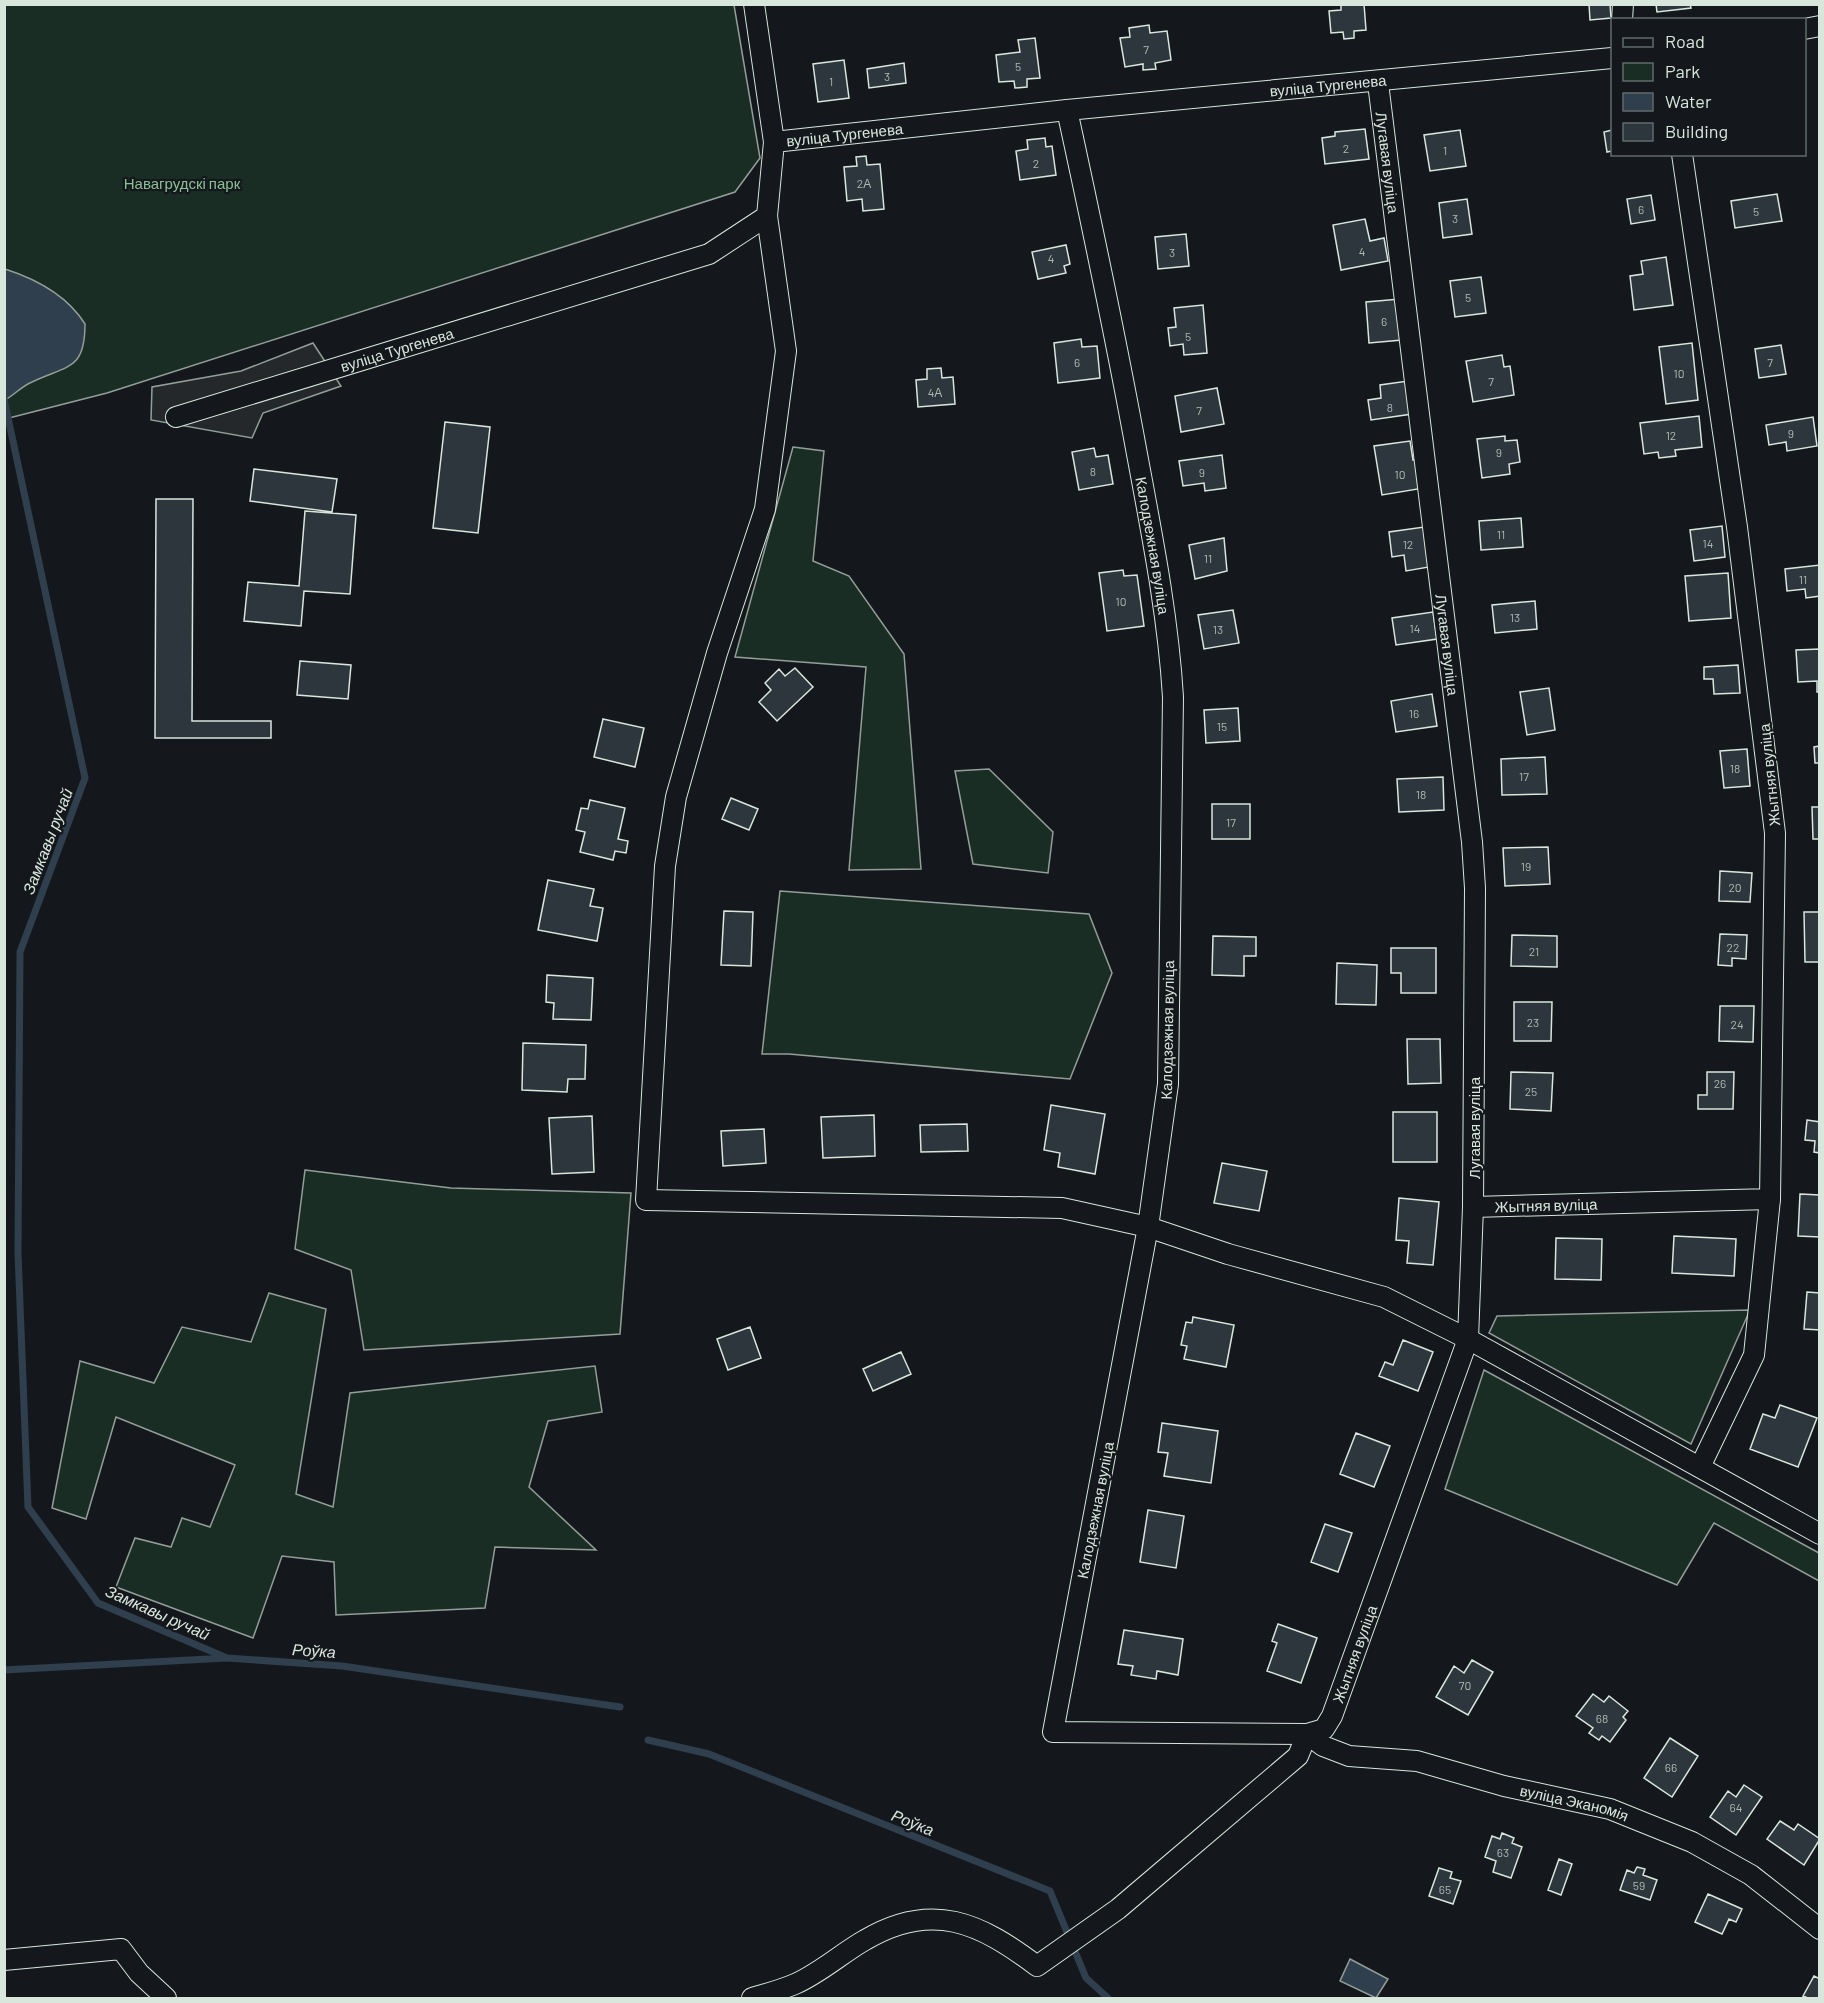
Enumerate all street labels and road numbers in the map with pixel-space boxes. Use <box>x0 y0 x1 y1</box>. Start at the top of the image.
street label: вуліца Тургенева <box>1269 71 1388 100</box>
street label: Лугавая вуліца <box>1373 111 1403 215</box>
street label: вуліца Тургенева <box>785 119 904 150</box>
street label: вуліца Тургенева <box>338 324 456 375</box>
street label: Калодзежная вуліца <box>1132 475 1174 616</box>
street label: Лугавая вуліца <box>1432 593 1463 697</box>
street label: Жытняя вуліца <box>1755 722 1783 827</box>
street label: Калодзежная вуліца <box>1157 960 1177 1100</box>
street label: Лугавая вуліца <box>1465 1076 1483 1179</box>
street label: Жытняя вуліца <box>1494 1195 1598 1215</box>
street label: Калодзежная вуліца <box>1073 1439 1117 1580</box>
street label: Жытняя вуліца <box>1328 1602 1381 1705</box>
street label: вуліца Эканомія <box>1518 1781 1631 1825</box>

